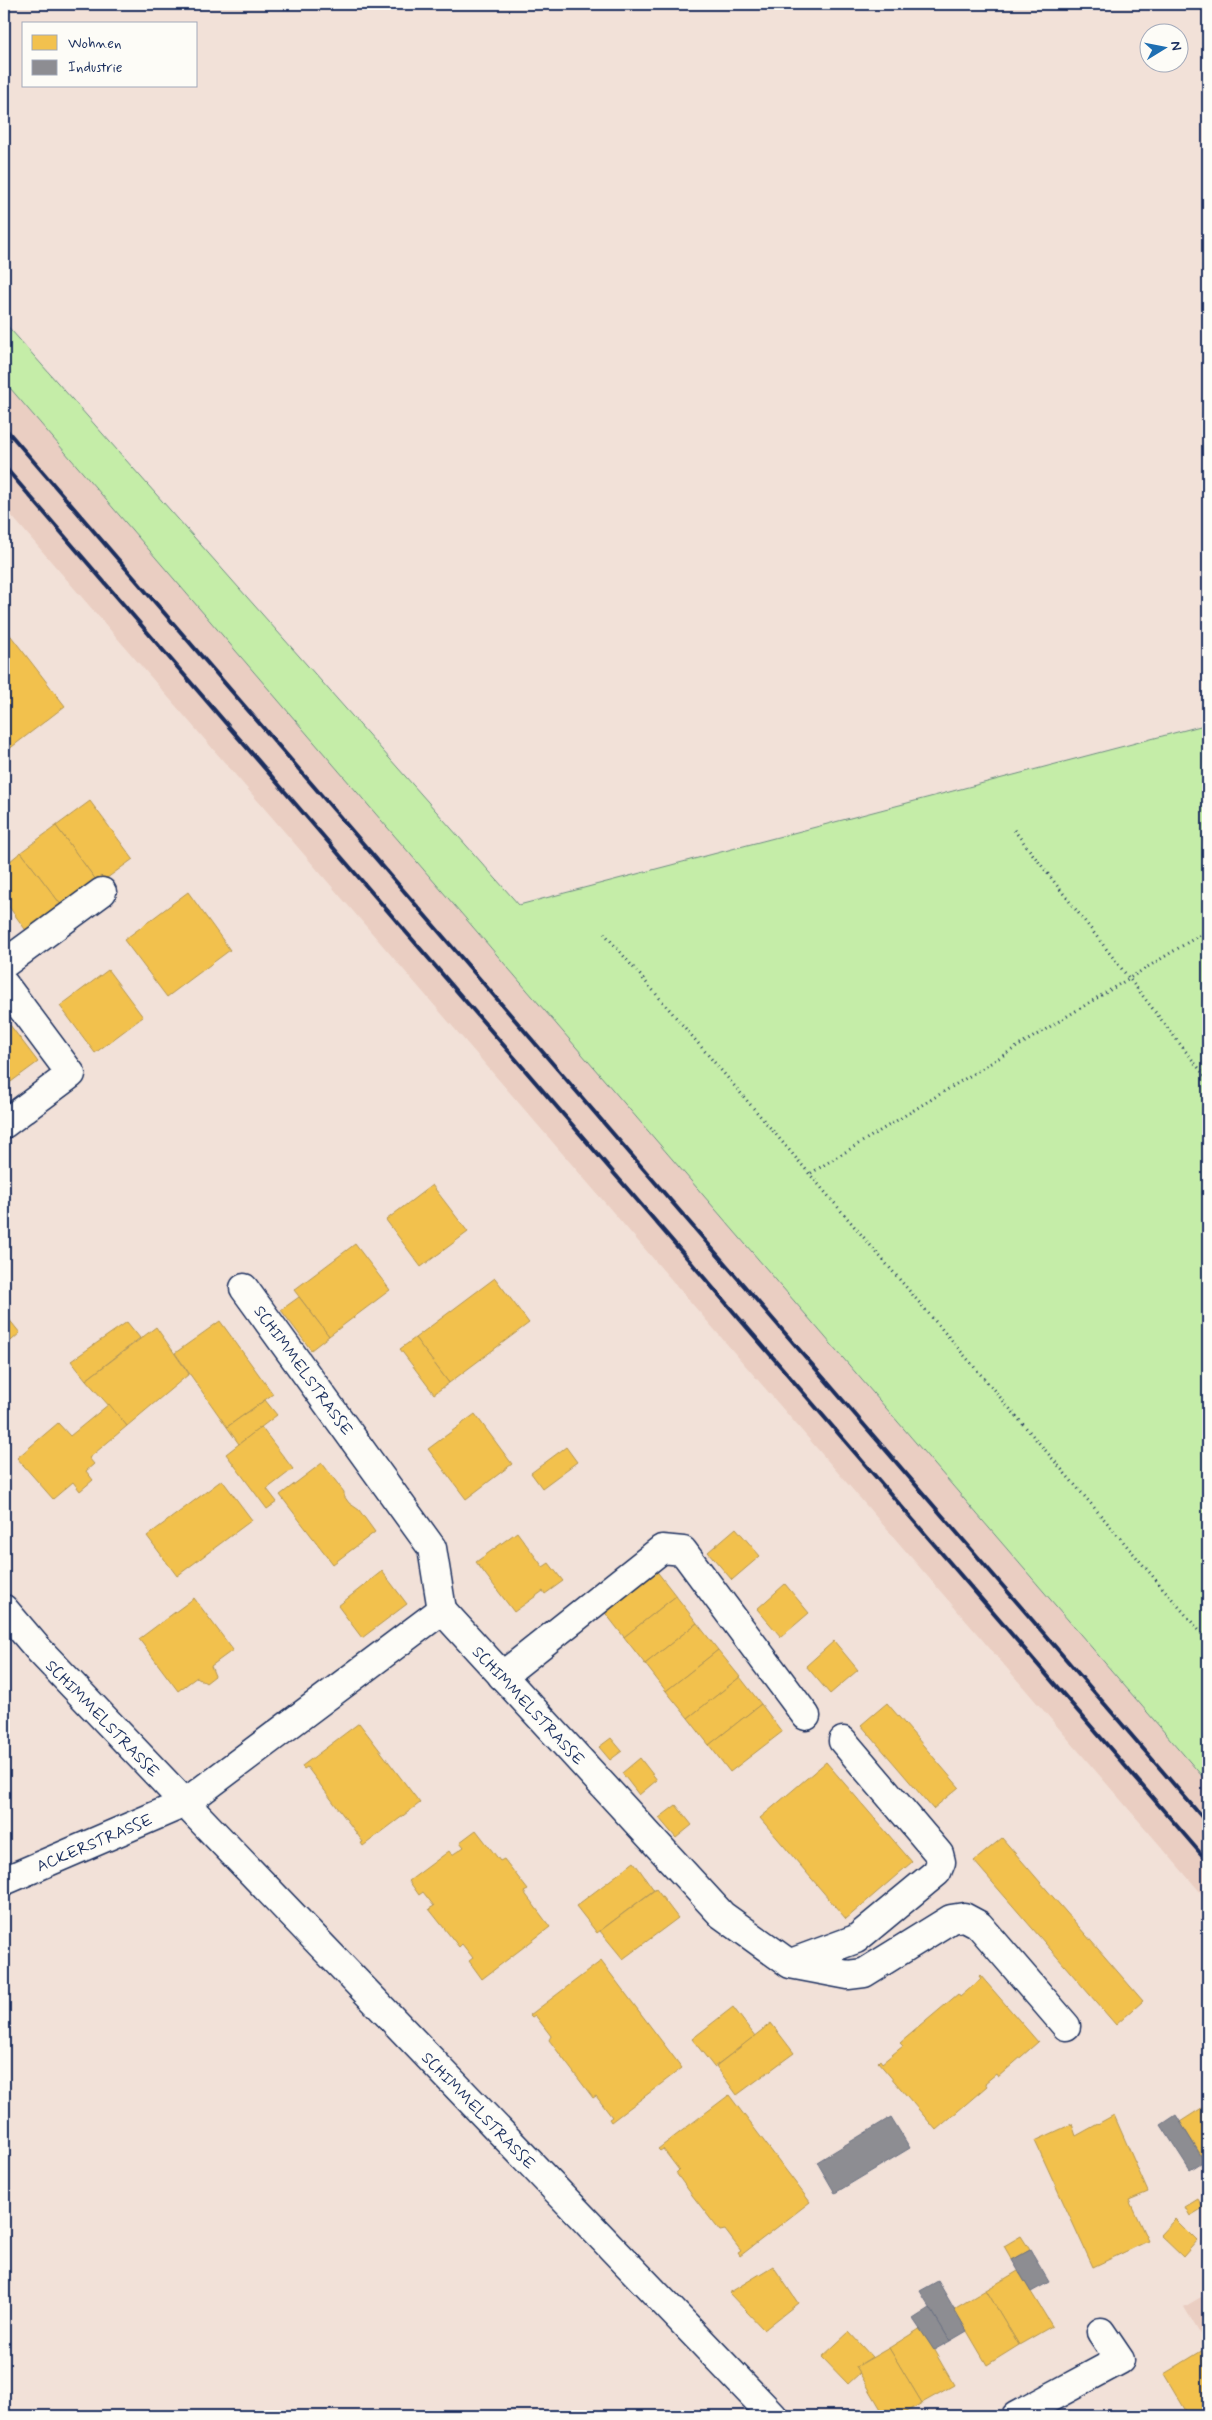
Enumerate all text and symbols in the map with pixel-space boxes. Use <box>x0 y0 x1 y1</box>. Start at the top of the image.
legend <box>22 22 198 88</box>
north arrow <box>1140 22 1190 72</box>
text: Wohnen <box>68 34 122 54</box>
text: N <box>1166 40 1185 52</box>
text: Industrie <box>68 58 123 78</box>
street label: SCHIMMELSTRASSE <box>249 1302 357 1440</box>
street label: SCHIMMELSTRASSE <box>467 1642 589 1770</box>
street label: SCHIMMELSTRASSE <box>40 1656 164 1782</box>
street label: ACKERSTRASSE <box>33 1809 156 1877</box>
street label: SCHIMMELSTRASSE <box>416 2048 540 2174</box>

